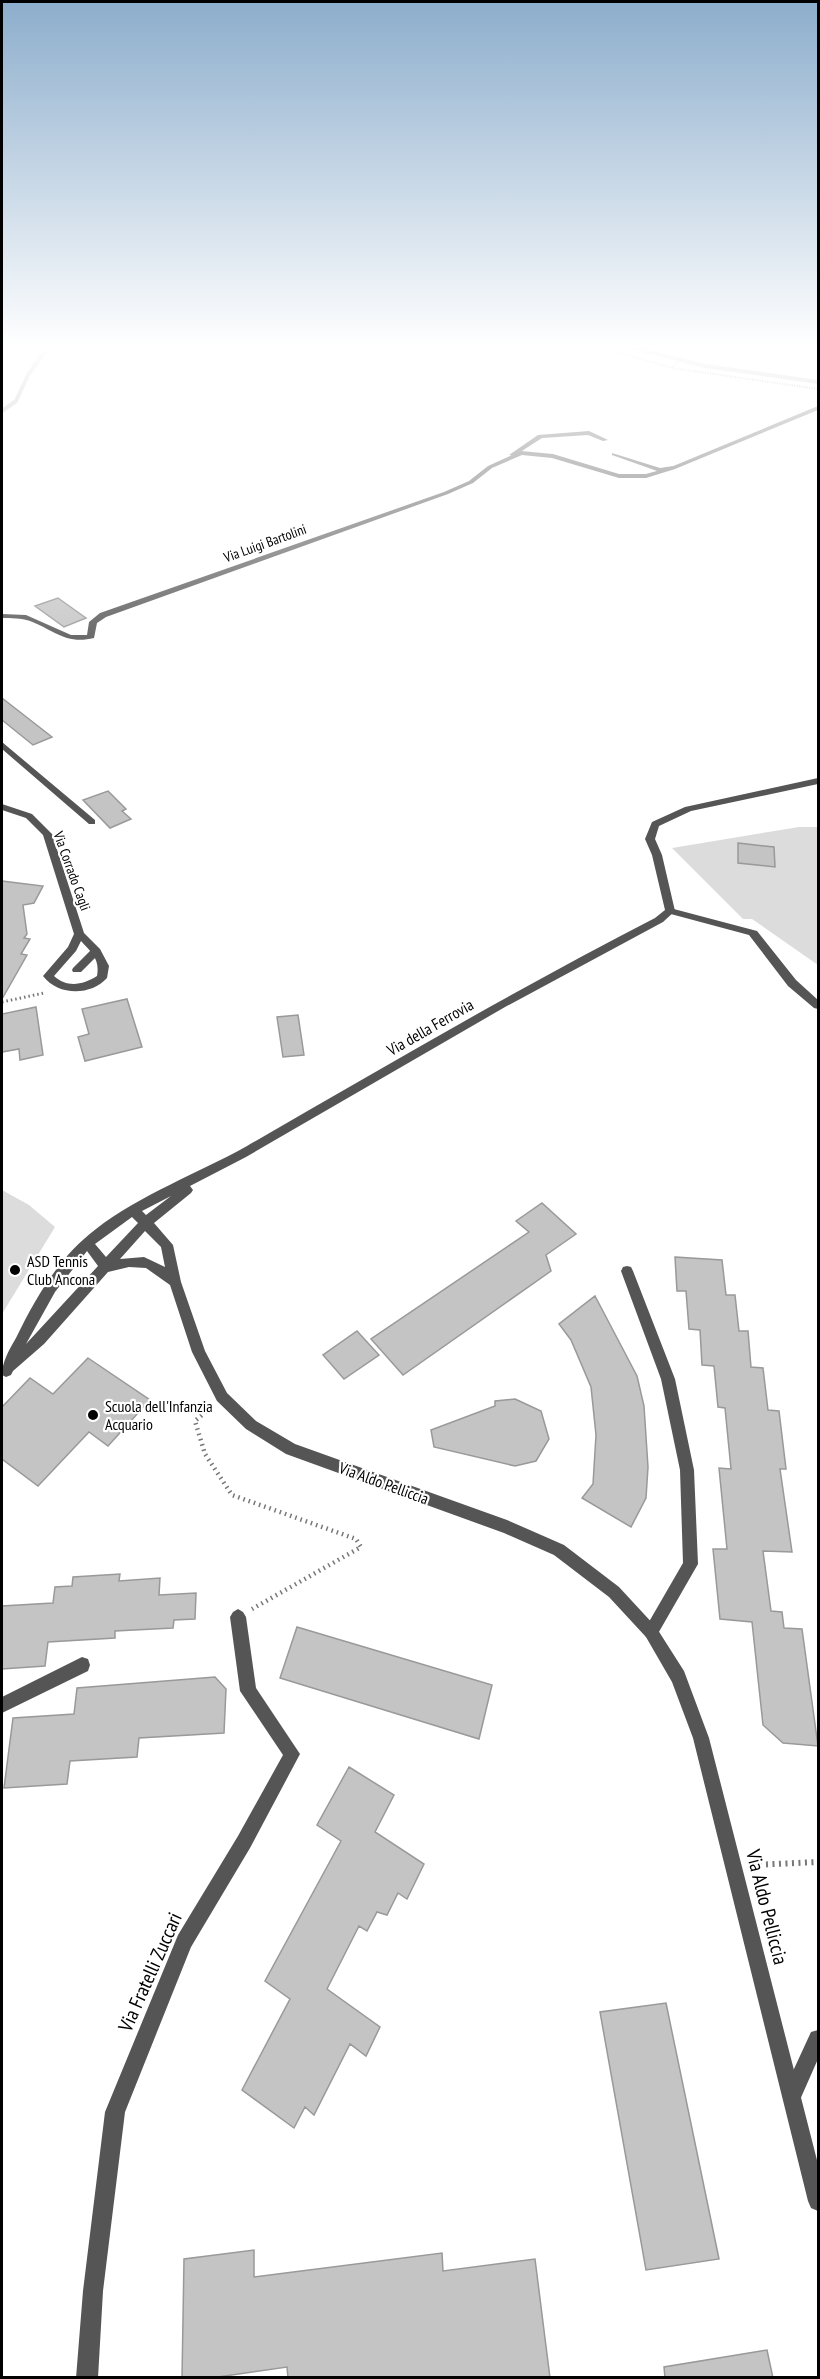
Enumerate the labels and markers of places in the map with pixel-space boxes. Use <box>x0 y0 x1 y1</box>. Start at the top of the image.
place label: ASD Tennis Club Ancona <box>27 1251 95 1289</box>
marker: ASD Tennis Club Ancona <box>8 1263 22 1277</box>
place label: Scuola dell'Infanzia Acquario <box>105 1396 213 1434</box>
marker: Scuola dell'Infanzia Acquario <box>86 1408 100 1422</box>

